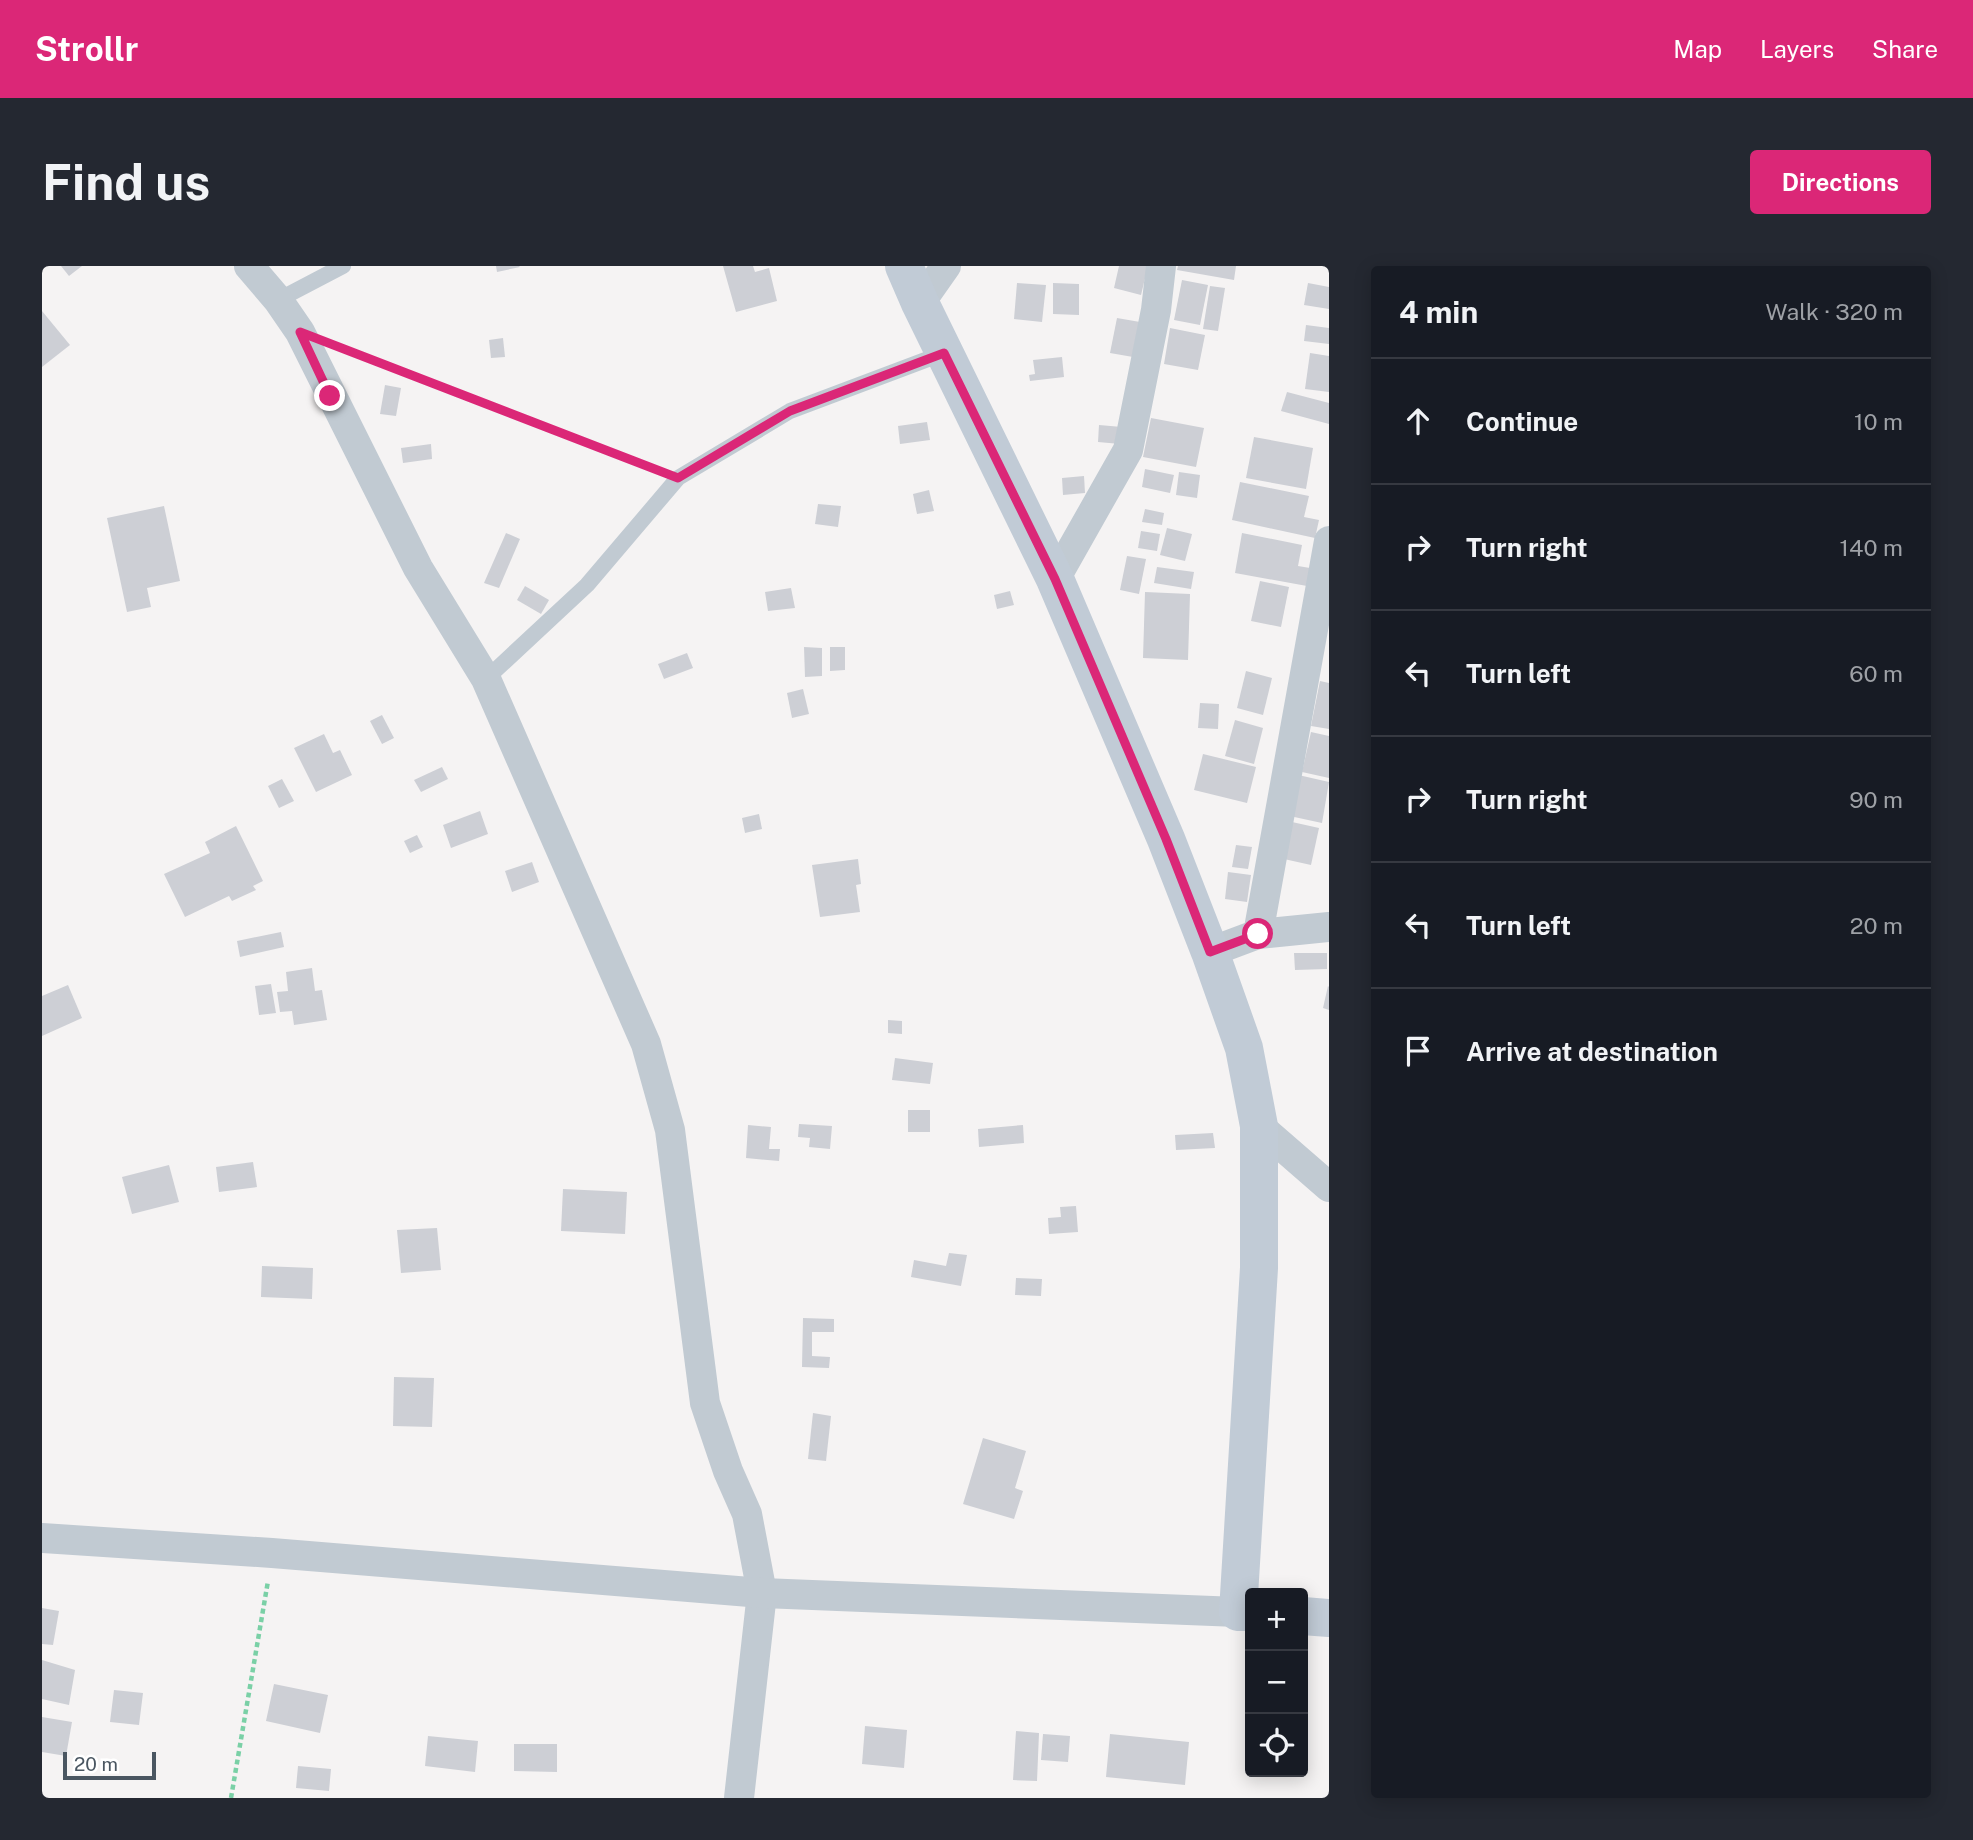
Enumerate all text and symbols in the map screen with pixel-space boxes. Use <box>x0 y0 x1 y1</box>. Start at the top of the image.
text: Strollr <box>35 30 138 68</box>
text: Map <box>1673 35 1722 63</box>
text: Layers <box>1760 35 1834 63</box>
text: Share <box>1872 35 1938 63</box>
button: Directions <box>1750 150 1931 214</box>
text: Find us <box>42 153 210 211</box>
text: 4 min <box>1399 294 1478 330</box>
text: Walk · 320 m <box>1766 298 1903 325</box>
route end <box>314 380 345 411</box>
icon: ahead <box>1399 402 1437 440</box>
text: Continue <box>1466 406 1578 437</box>
text: 10 m <box>1854 408 1903 435</box>
icon: right <box>1399 528 1437 566</box>
text: Turn right <box>1466 532 1588 563</box>
text: 140 m <box>1840 534 1903 561</box>
icon: left <box>1399 654 1437 692</box>
text: Turn left <box>1466 658 1571 689</box>
text: 60 m <box>1849 660 1903 687</box>
icon: right <box>1399 780 1437 818</box>
text: Turn right <box>1466 784 1588 815</box>
text: 90 m <box>1849 786 1903 813</box>
icon: left <box>1399 906 1437 944</box>
text: Turn left <box>1466 910 1571 941</box>
text: 20 m <box>1850 912 1903 939</box>
route start <box>1242 918 1273 949</box>
icon: arrive <box>1399 1032 1437 1070</box>
text: Arrive at destination <box>1466 1036 1718 1067</box>
map controls <box>1245 1588 1308 1777</box>
button: + <box>1245 1588 1308 1651</box>
button: − <box>1245 1651 1308 1714</box>
button: locate <box>1245 1714 1308 1777</box>
scale bar <box>63 1749 156 1781</box>
text: 20 m <box>74 1753 118 1775</box>

